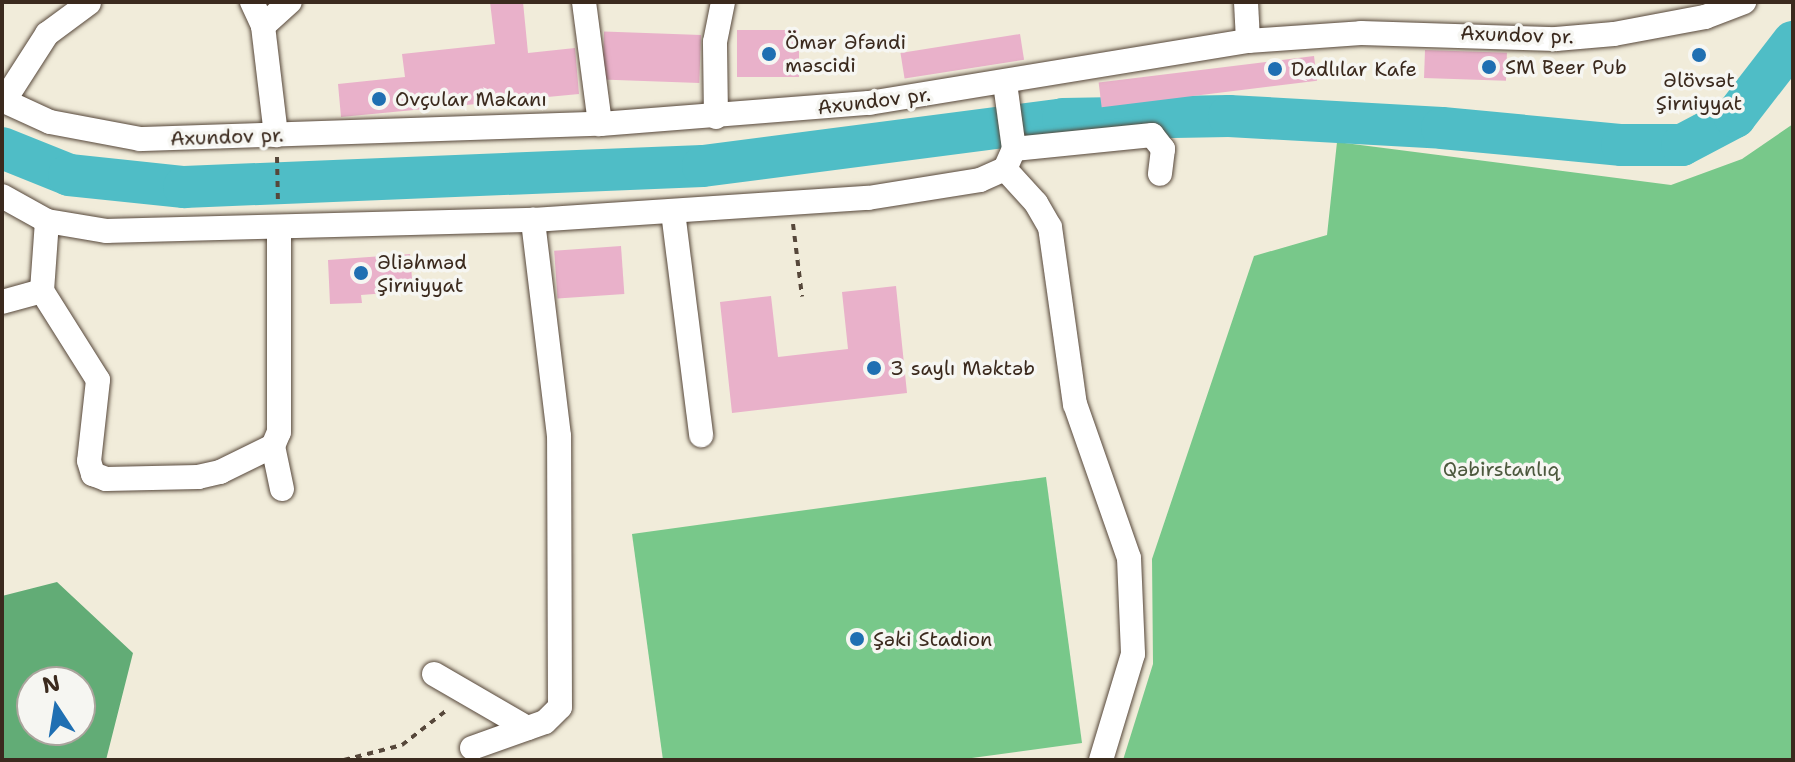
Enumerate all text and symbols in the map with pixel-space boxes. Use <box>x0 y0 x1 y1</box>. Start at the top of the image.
street label: Axundov pr. <box>1460 21 1574 49</box>
place label: Ömər Əfəndi məscidi <box>785 30 906 77</box>
marker: Ömər Əfəndi məscidi <box>760 45 778 63</box>
marker: Əlövsət Şirniyyat <box>1690 46 1708 64</box>
place label: SM Beer Pub <box>1505 55 1627 79</box>
place label: Dadlılar Kafe <box>1291 57 1417 81</box>
marker: SM Beer Pub <box>1480 58 1498 76</box>
marker: Dadlılar Kafe <box>1266 60 1284 78</box>
place label: Əlövsət Şirniyyat <box>1656 68 1742 115</box>
street label: Axundov pr. <box>816 82 932 120</box>
place label: Ovçular Məkanı <box>395 87 547 111</box>
marker: Ovçular Məkanı <box>370 90 388 108</box>
street label: Axundov pr. <box>170 123 284 151</box>
place label: Əliəhməd Şirniyyat <box>377 250 467 297</box>
marker: Əliəhməd Şirniyyat <box>352 264 370 282</box>
place label: 3 saylı Məktəb <box>890 356 1035 380</box>
marker: 3 saylı Məktəb <box>865 359 883 377</box>
park label: Qəbirstanlıq <box>1443 457 1559 481</box>
place label: Şəki Stadion <box>873 627 992 651</box>
marker: Şəki Stadion <box>848 630 866 648</box>
north arrow <box>16 666 96 746</box>
text: N <box>40 668 63 700</box>

